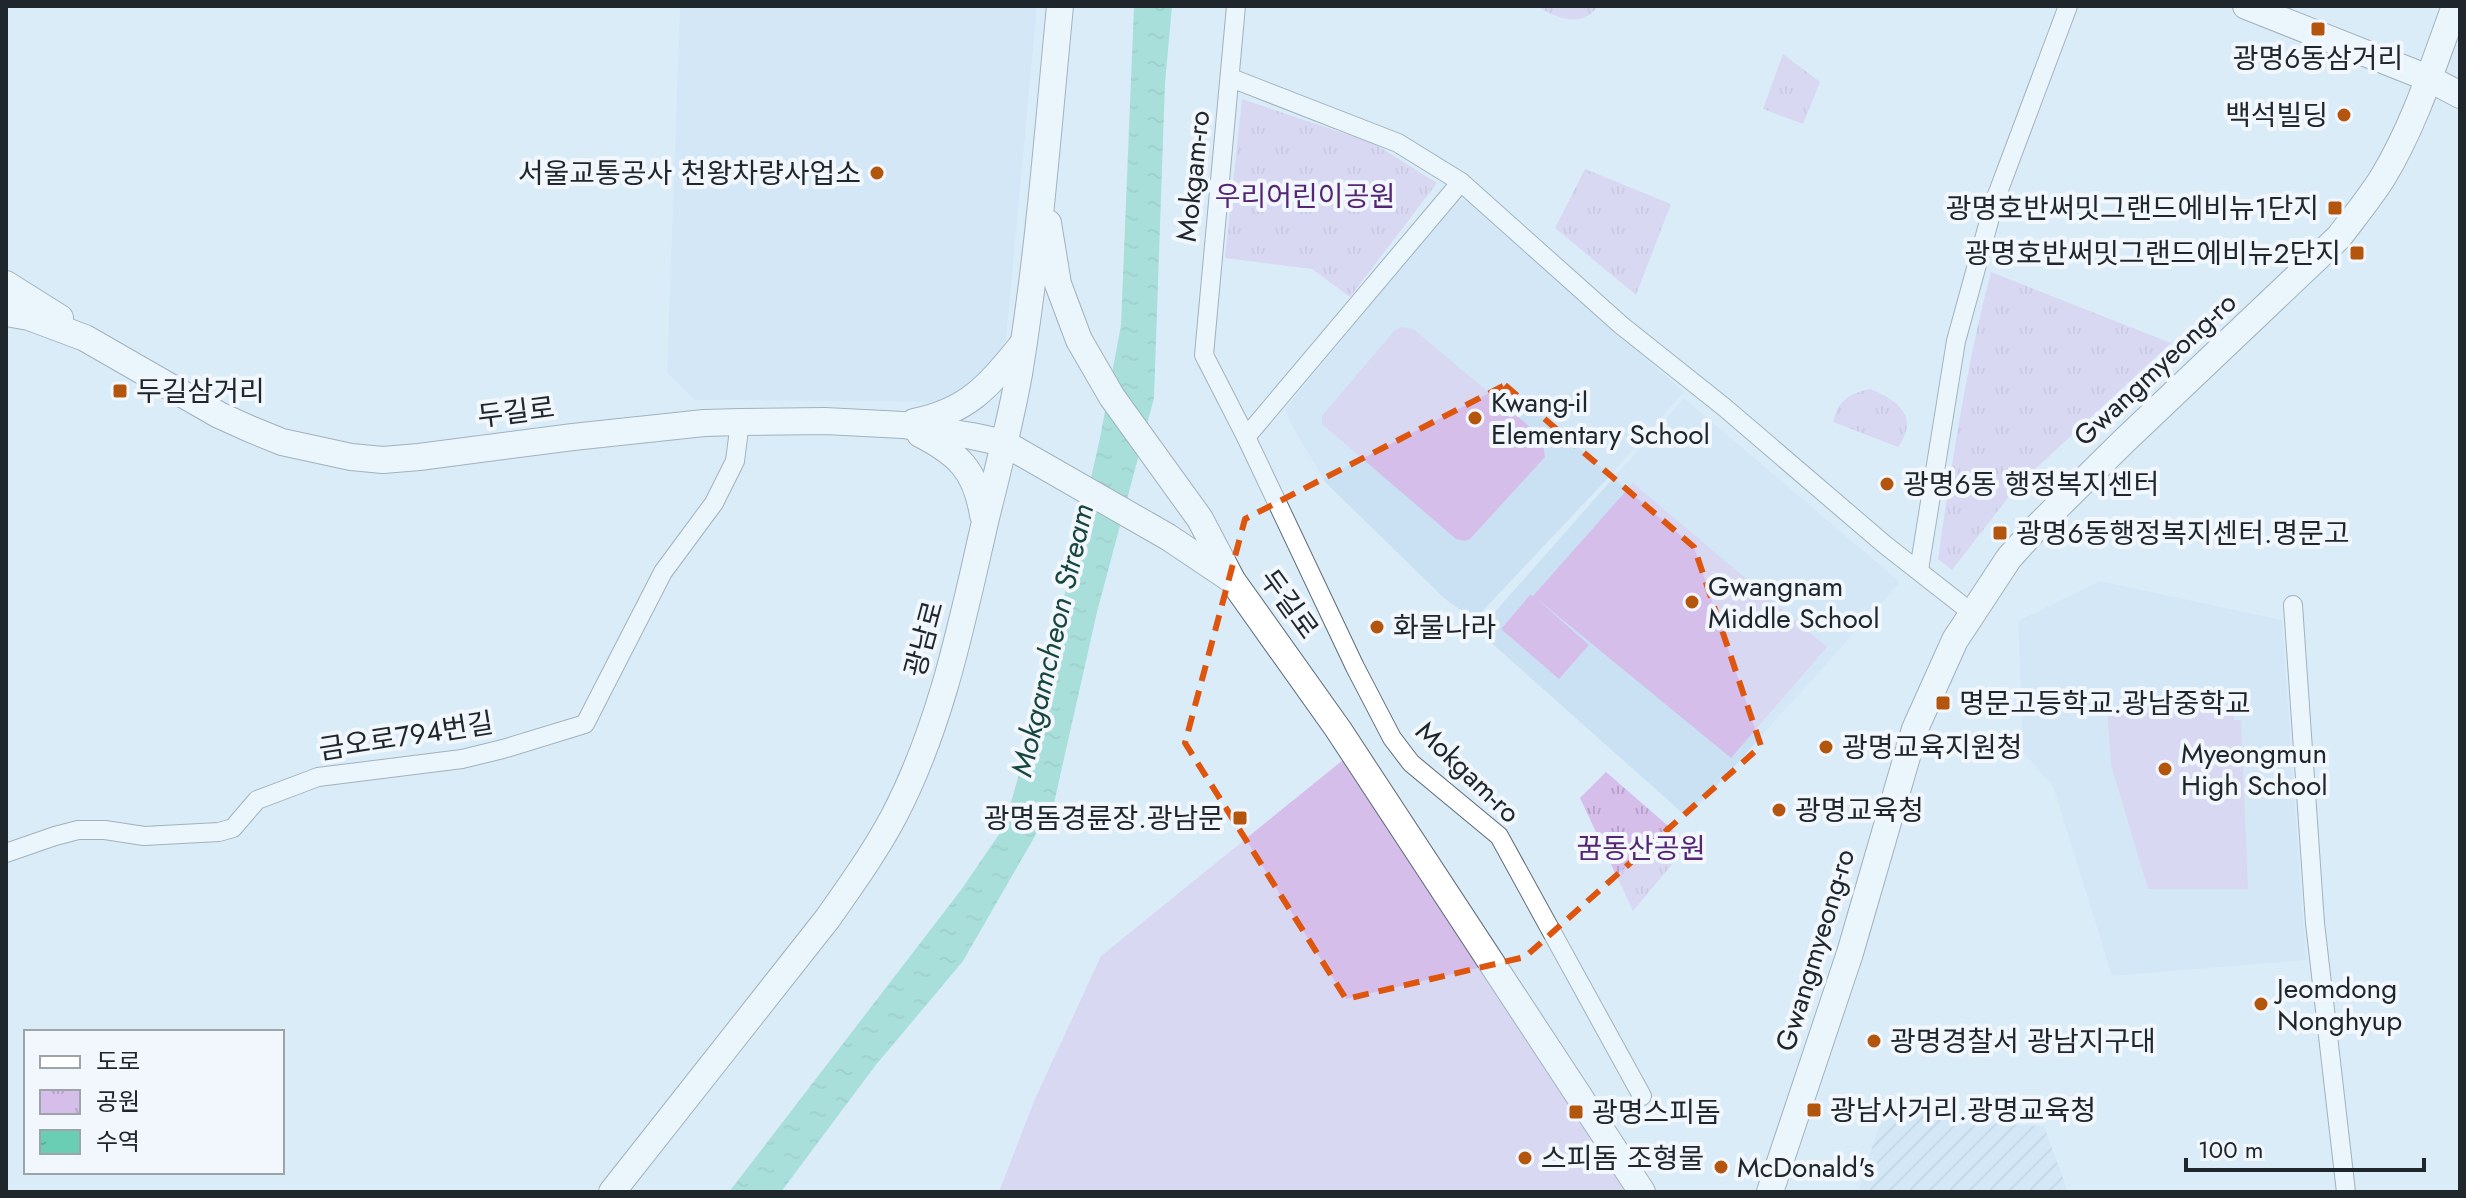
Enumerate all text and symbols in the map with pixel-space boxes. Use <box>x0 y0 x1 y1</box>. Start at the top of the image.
marker: 광명6동삼거리 <box>2309 20 2327 38</box>
place label: 광명6동삼거리 <box>2233 38 2403 79</box>
place label: 백석빌딩 <box>2225 95 2328 136</box>
marker: 백석빌딩 <box>2335 106 2353 124</box>
street label: Mokgam-ro <box>1166 108 1220 244</box>
place label: 서울교통공사 천왕차량사업소 <box>518 153 861 194</box>
marker: 서울교통공사 천왕차량사업소 <box>868 164 886 182</box>
park label: 우리어린이공원 <box>1215 176 1395 217</box>
place label: 광명호반써밋그랜드에비뉴1단지 <box>1946 188 2319 229</box>
marker: 광명호반써밋그랜드에비뉴1단지 <box>2326 199 2344 217</box>
place label: 광명호반써밋그랜드에비뉴2단지 <box>1964 233 2341 274</box>
marker: 광명호반써밋그랜드에비뉴2단지 <box>2348 244 2366 262</box>
street label: Gwangmyeong-ro <box>2064 283 2246 455</box>
place label: 두길삼거리 <box>136 371 265 412</box>
marker: 두길삼거리 <box>111 382 129 400</box>
place label: Kwang-il Elementary School <box>1491 382 1710 455</box>
street label: 두길로 <box>475 387 557 437</box>
marker: Kwang-il Elementary School <box>1466 409 1484 427</box>
place label: 광명6동 행정복지센터 <box>1903 464 2159 505</box>
marker: 광명6동 행정복지센터 <box>1878 475 1896 493</box>
water label: Mokgamcheon Stream <box>1000 499 1104 781</box>
place label: 광명6동행정복지센터.명문고 <box>2016 513 2350 554</box>
marker: 광명6동행정복지센터.명문고 <box>1991 524 2009 542</box>
street label: 두길로 <box>1250 561 1328 647</box>
place label: Gwangnam Middle School <box>1708 566 1880 639</box>
marker: Gwangnam Middle School <box>1683 593 1701 611</box>
street label: 광남로 <box>894 596 954 682</box>
place label: 화물나라 <box>1393 607 1496 648</box>
marker: 화물나라 <box>1368 618 1386 636</box>
place label: 명문고등학교.광남중학교 <box>1959 683 2251 724</box>
marker: 명문고등학교.광남중학교 <box>1934 694 1952 712</box>
street label: 금오로794번길 <box>316 702 496 770</box>
street label: Mokgam-ro <box>1406 712 1530 832</box>
place label: 광명교육지원청 <box>1842 727 2022 768</box>
place label: Myeongmun High School <box>2181 733 2328 806</box>
marker: 광명교육지원청 <box>1817 738 1835 756</box>
marker: Myeongmun High School <box>2156 760 2174 778</box>
place label: 광명교육청 <box>1795 790 1924 831</box>
place label: 광명돔경륜장.광남문 <box>984 798 1224 839</box>
marker: 광명교육청 <box>1770 801 1788 819</box>
marker: 광명돔경륜장.광남문 <box>1231 809 1249 827</box>
park label: 꿈동산공원 <box>1577 828 1705 869</box>
street label: Gwangmyeong-ro <box>1765 844 1865 1056</box>
place label: Jeomdong Nonghyup <box>2273 968 2402 1041</box>
marker: Jeomdong Nonghyup <box>2252 995 2270 1013</box>
place label: 광명경찰서 광남지구대 <box>1890 1021 2156 1062</box>
legend <box>24 1030 284 1174</box>
marker: 광명경찰서 광남지구대 <box>1865 1032 1883 1050</box>
text: 도로 <box>96 1044 140 1079</box>
text: 공원 <box>96 1084 140 1119</box>
place label: 광남사거리.광명교육청 <box>1830 1090 2096 1131</box>
place label: 광명스피돔 <box>1592 1092 1721 1133</box>
marker: 광남사거리.광명교육청 <box>1805 1101 1823 1119</box>
marker: 광명스피돔 <box>1567 1103 1585 1121</box>
scale bar <box>2186 1122 2424 1172</box>
text: 수역 <box>96 1124 140 1159</box>
text: 100 m <box>2198 1132 2264 1167</box>
place label: 스피돔 조형물 <box>1541 1138 1704 1179</box>
place label: McDonald's <box>1737 1147 1874 1188</box>
marker: 스피돔 조형물 <box>1516 1149 1534 1167</box>
marker: McDonald's <box>1712 1158 1730 1176</box>

